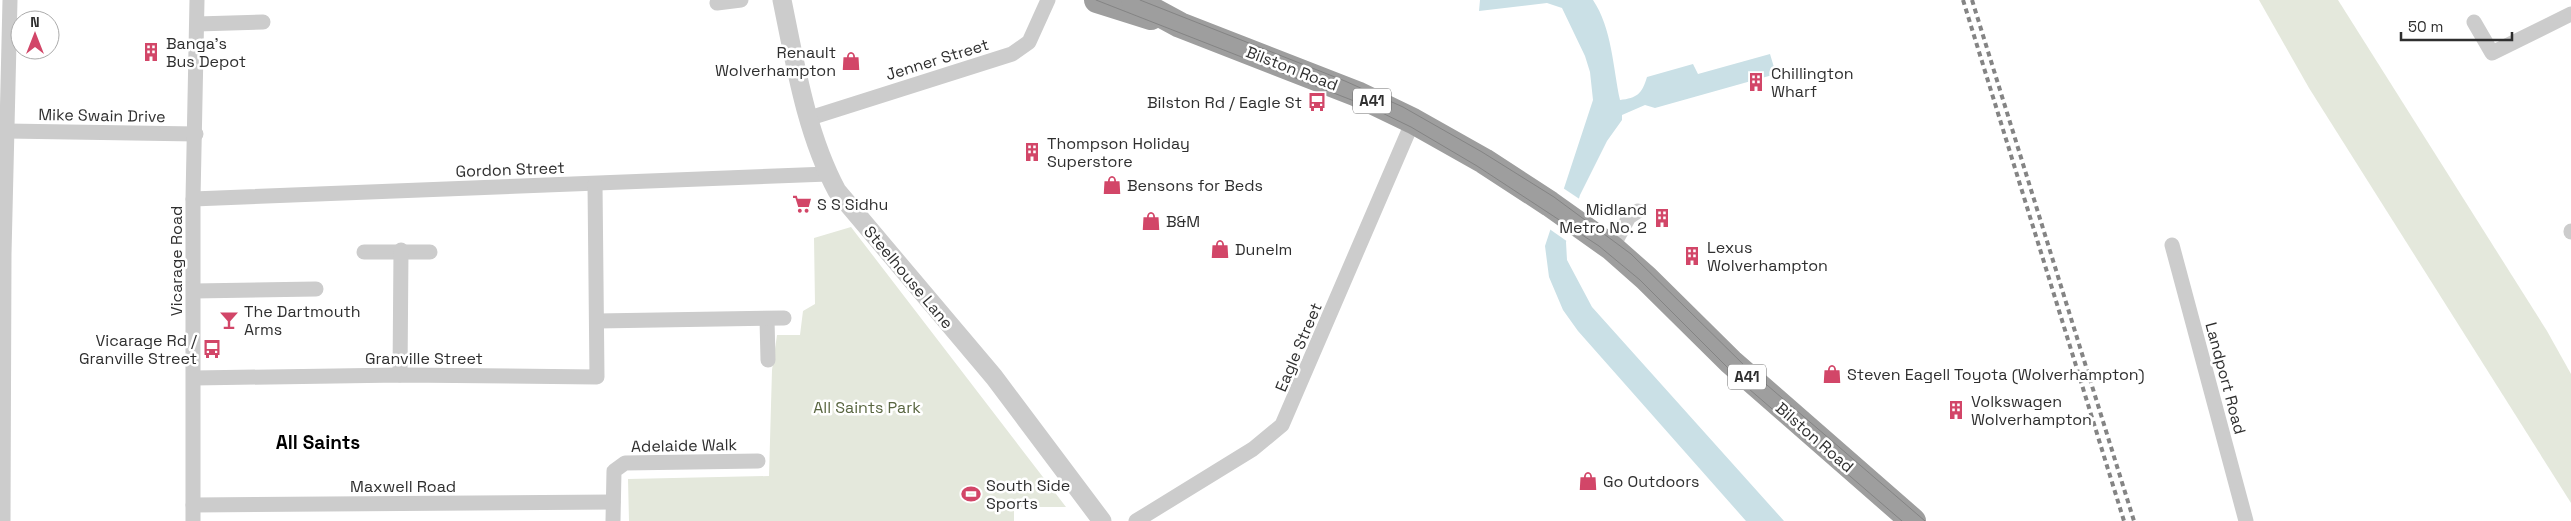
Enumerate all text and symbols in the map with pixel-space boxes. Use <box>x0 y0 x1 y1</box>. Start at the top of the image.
north arrow <box>10 10 60 60</box>
scale bar <box>2401 10 2512 42</box>
text: N <box>30 13 40 31</box>
text: 50 m <box>2408 17 2443 36</box>
place label: Banga's Bus Depot <box>166 33 246 72</box>
street label: Jenner Street <box>883 34 991 85</box>
building icon: Banga's Bus Depot <box>140 41 162 63</box>
street label: Bilston Road <box>1243 41 1341 96</box>
place label: Renault Wolverhampton <box>715 42 836 81</box>
shop icon: Renault Wolverhampton <box>840 50 862 72</box>
place label: Chillington Wharf <box>1771 63 1854 102</box>
building icon: Chillington Wharf <box>1745 71 1767 93</box>
road number: A41 <box>1353 88 1391 114</box>
bus stop icon: Bilston Rd / Eagle St <box>1306 91 1328 113</box>
place label: Bilston Rd / Eagle St <box>1147 92 1302 113</box>
street label: Mike Swain Drive <box>38 104 166 127</box>
place label: Thompson Holiday Superstore <box>1047 133 1190 172</box>
building icon: Thompson Holiday Superstore <box>1021 141 1043 163</box>
street label: Gordon Street <box>455 157 565 182</box>
shop icon: Bensons for Beds <box>1101 174 1123 196</box>
place label: Bensons for Beds <box>1127 175 1263 196</box>
supermarket icon: S S Sidhu <box>791 193 813 215</box>
place label: S S Sidhu <box>817 194 888 215</box>
place label: Midland Metro No. 2 <box>1559 199 1647 238</box>
street label: Vicarage Road <box>166 206 187 316</box>
building icon: Midland Metro No. 2 <box>1651 207 1673 229</box>
shop icon: B&M <box>1140 210 1162 232</box>
place label: B&M <box>1166 211 1200 232</box>
street label: Steelhouse Lane <box>859 221 958 333</box>
place label: Lexus Wolverhampton <box>1707 237 1828 276</box>
shop icon: Dunelm <box>1209 238 1231 260</box>
place label: Dunelm <box>1235 239 1292 260</box>
building icon: Lexus Wolverhampton <box>1681 245 1703 267</box>
street label: Eagle Street <box>1270 300 1327 395</box>
place label: The Dartmouth Arms <box>244 301 361 340</box>
bar icon: The Dartmouth Arms <box>218 309 240 331</box>
street label: Landport Road <box>2200 320 2251 436</box>
place label: Vicarage Rd / Granville Street <box>79 330 197 369</box>
bus stop icon: Vicarage Rd / Granville Street <box>201 338 223 360</box>
street label: Granville Street <box>365 348 483 369</box>
shop icon: Steven Eagell Toyota (Wolverhampton) <box>1821 363 1843 385</box>
road number: A41 <box>1728 364 1766 390</box>
place label: Steven Eagell Toyota (Wolverhampton) <box>1847 364 2145 385</box>
place label: Volkswagen Wolverhampton <box>1971 391 2092 430</box>
park label: All Saints Park <box>813 397 921 418</box>
street label: Bilston Road <box>1771 398 1858 477</box>
building icon: Volkswagen Wolverhampton <box>1945 399 1967 421</box>
district label: All Saints <box>276 430 360 455</box>
street label: Adelaide Walk <box>631 434 738 457</box>
shop icon: Go Outdoors <box>1577 470 1599 492</box>
place label: Go Outdoors <box>1603 471 1700 492</box>
place label: South Side Sports <box>986 475 1070 514</box>
street label: Maxwell Road <box>350 476 456 497</box>
sports icon: South Side Sports <box>960 483 982 505</box>

